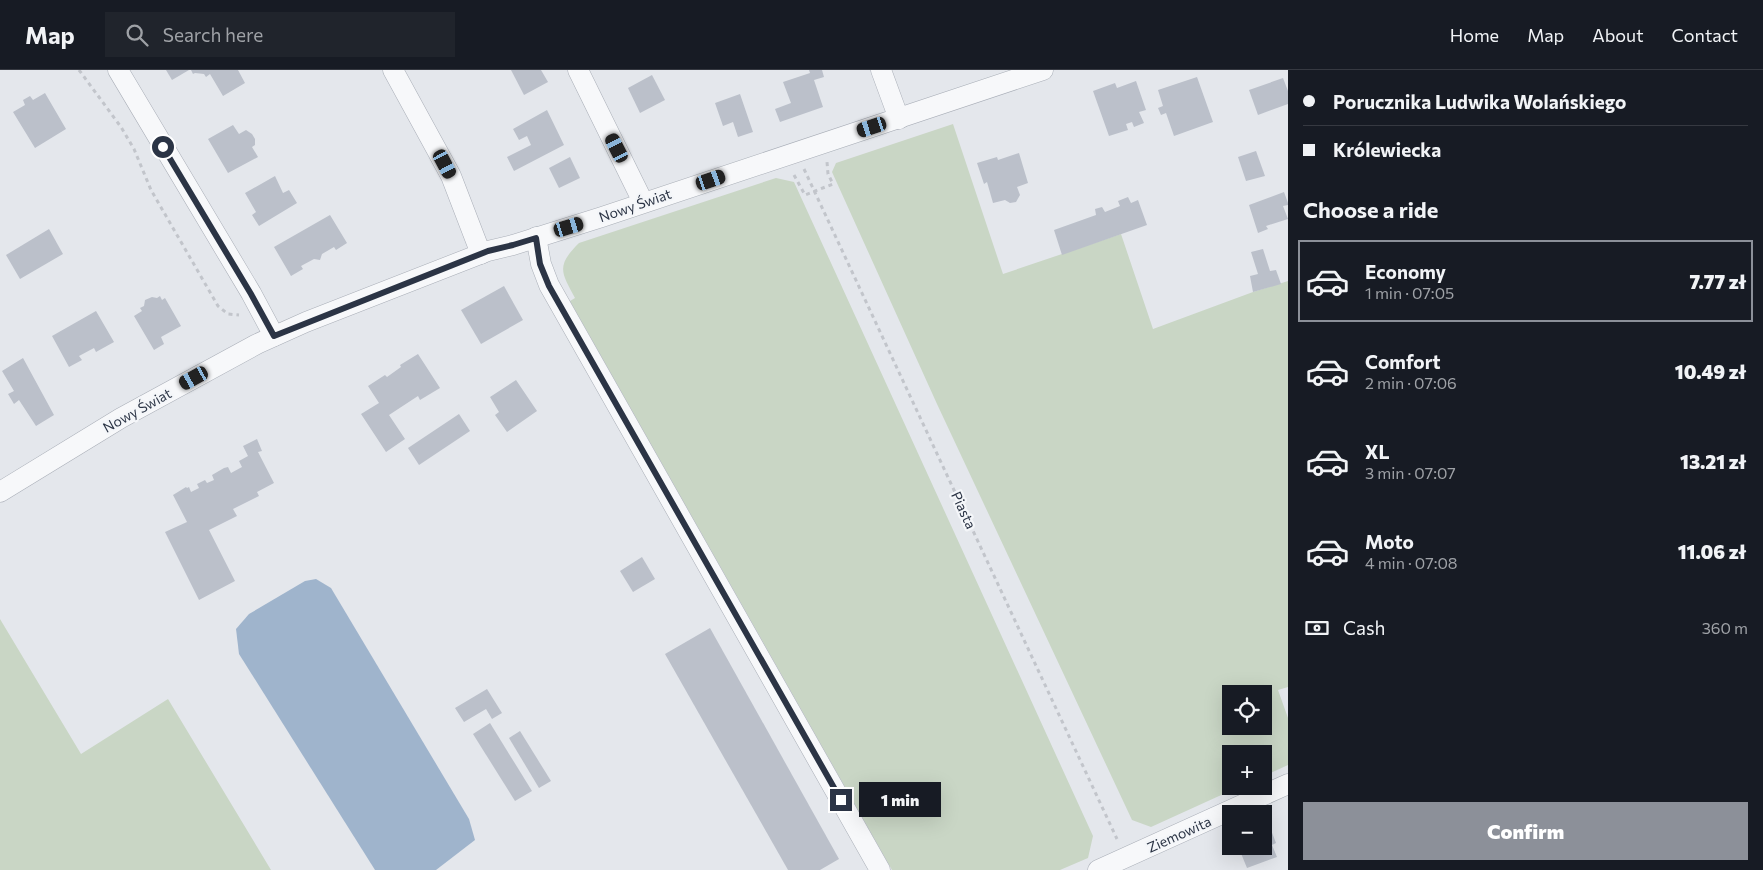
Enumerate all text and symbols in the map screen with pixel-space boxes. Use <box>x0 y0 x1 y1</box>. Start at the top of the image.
search box <box>105 12 455 57</box>
text: Map <box>25 20 75 49</box>
icon: search <box>123 21 151 49</box>
text: Search here <box>163 23 263 46</box>
text: Home <box>1450 24 1499 46</box>
text: Map <box>1527 24 1564 46</box>
text: About <box>1592 24 1644 46</box>
text: Contact <box>1672 24 1738 46</box>
text: Porucznika Ludwika Wolańskiego <box>1333 90 1626 113</box>
car <box>855 115 888 139</box>
car <box>603 131 630 165</box>
route start <box>152 136 174 158</box>
text: Królewiecka <box>1333 138 1441 161</box>
car <box>431 147 458 181</box>
car <box>694 168 727 192</box>
street label: Nowy Świat <box>597 185 674 225</box>
text: Choose a ride <box>1303 196 1438 223</box>
car <box>552 215 585 239</box>
icon: car <box>1305 259 1350 304</box>
text: Economy <box>1365 260 1446 283</box>
text: 7.77 zł <box>1690 270 1746 293</box>
text: 1 min · 07:05 <box>1365 283 1454 302</box>
icon: car <box>1305 349 1350 394</box>
text: Comfort <box>1365 350 1441 373</box>
text: 10.49 zł <box>1675 360 1746 383</box>
car <box>177 364 210 392</box>
text: 2 min · 07:06 <box>1365 373 1457 392</box>
street label: Nowy Świat <box>100 384 174 436</box>
icon: car <box>1305 439 1350 484</box>
text: XL <box>1365 440 1390 463</box>
text: 13.21 zł <box>1680 450 1746 473</box>
text: 3 min · 07:07 <box>1365 463 1456 482</box>
street label: Piasta <box>948 489 980 531</box>
icon: car <box>1305 529 1350 574</box>
text: Moto <box>1365 530 1414 553</box>
text: 11.06 zł <box>1678 540 1746 563</box>
text: 4 min · 07:08 <box>1365 553 1458 572</box>
icon: cash <box>1303 614 1331 642</box>
text: Cash <box>1343 616 1385 639</box>
text: 360 m <box>1702 618 1748 637</box>
map controls <box>1222 685 1272 855</box>
button: locate <box>1222 685 1272 735</box>
button: + <box>1222 745 1272 795</box>
callout: 1 min <box>858 782 941 818</box>
route end <box>830 789 852 811</box>
text: 1 min <box>881 790 919 809</box>
button: Confirm <box>1303 802 1748 860</box>
button: − <box>1222 805 1272 855</box>
street label: Ziemowita <box>1144 812 1214 856</box>

